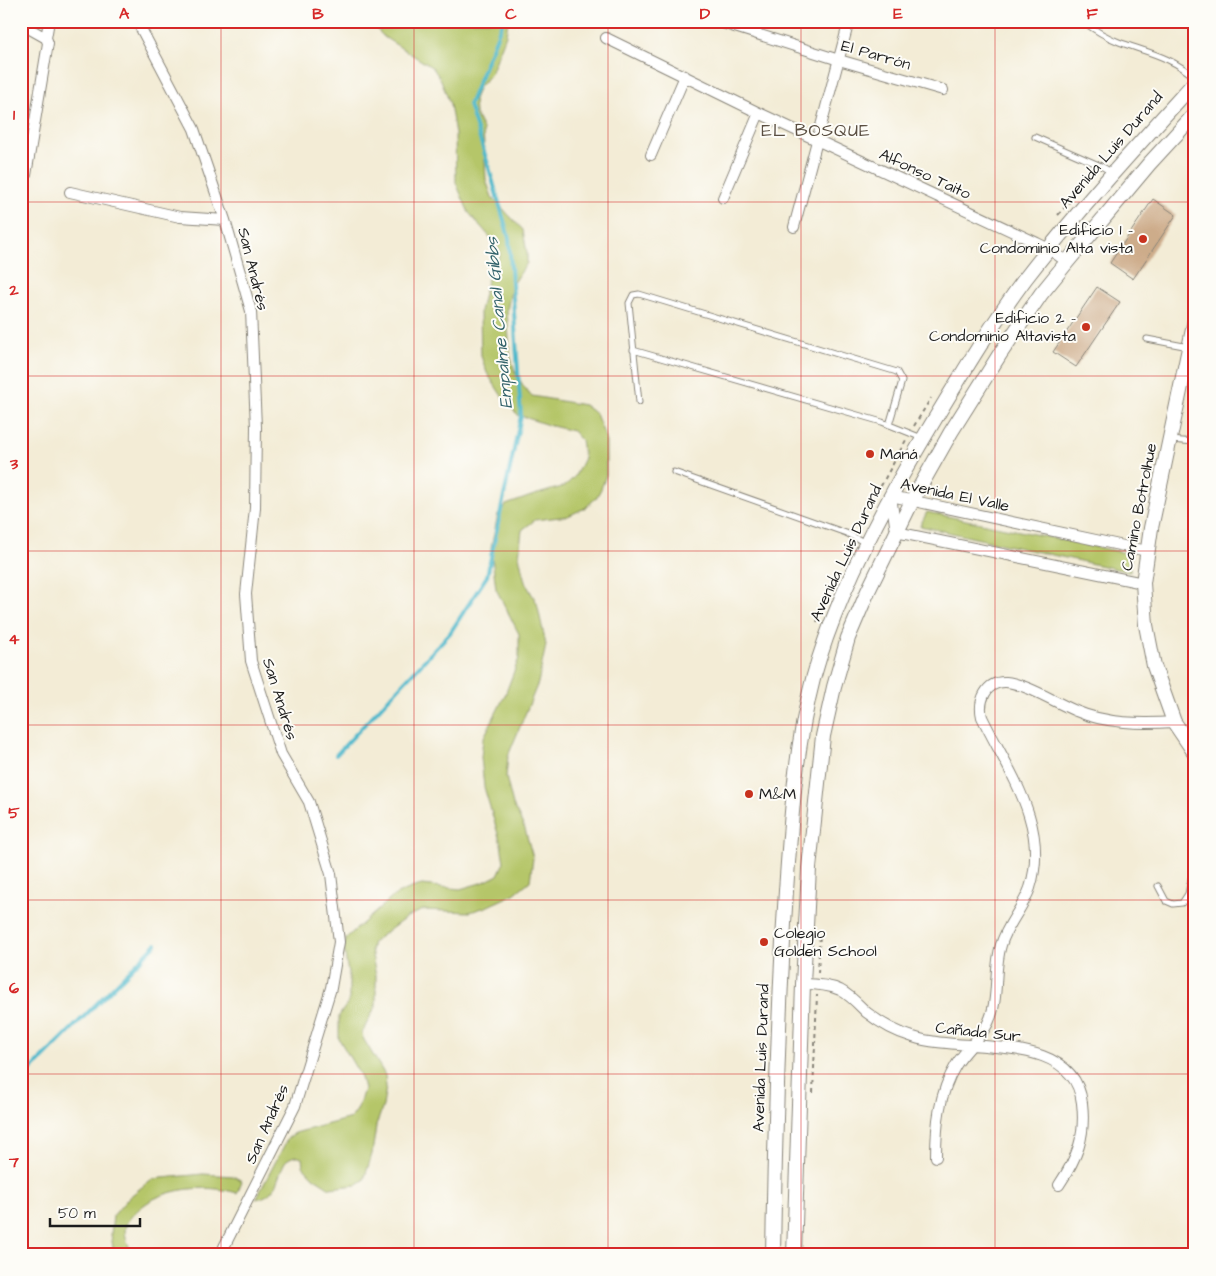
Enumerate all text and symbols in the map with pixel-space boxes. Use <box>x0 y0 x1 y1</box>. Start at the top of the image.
text: A <box>119 3 130 25</box>
text: B <box>312 3 324 25</box>
text: C <box>505 3 517 25</box>
text: D <box>700 3 711 25</box>
text: E <box>893 3 903 25</box>
text: F <box>1086 3 1098 25</box>
street label: El Parrón <box>839 35 913 75</box>
street label: Avenida Luis Durand <box>1054 87 1168 213</box>
text: 1 <box>13 104 16 126</box>
district label: EL BOSQUE <box>761 118 871 143</box>
street label: Alfonso Taito <box>876 143 974 205</box>
place label: Edificio 1 - Condominio Alta vista <box>980 219 1133 259</box>
street label: San Andrés <box>232 225 274 313</box>
marker: Edificio 1 - Condominio Alta vista <box>1137 233 1149 245</box>
water label: Empalme Canal Gibbs <box>479 235 519 410</box>
text: 2 <box>8 279 19 301</box>
place label: Edificio 2 - Condominio Altavista <box>929 307 1076 347</box>
marker: Edificio 2 - Condominio Altavista <box>1080 321 1092 333</box>
street label: Camino Botrolhue <box>1116 441 1162 573</box>
place label: Maná <box>880 443 918 465</box>
marker: Maná <box>864 448 876 460</box>
text: 3 <box>9 453 19 475</box>
street label: Avenida El Valle <box>899 473 1012 517</box>
street label: Avenida Luis Durand <box>805 481 887 625</box>
text: 4 <box>9 628 20 650</box>
street label: San Andrés <box>257 655 303 743</box>
place label: M&M <box>759 783 796 805</box>
marker: M&M <box>743 788 755 800</box>
text: 5 <box>8 802 20 824</box>
place label: Colegio Golden School <box>774 922 877 962</box>
marker: Colegio Golden School <box>758 936 770 948</box>
text: 6 <box>9 977 19 999</box>
street label: Avenida Luis Durand <box>747 984 775 1132</box>
street label: Cañada Sur <box>934 1017 1022 1047</box>
street label: San Andrés <box>240 1081 294 1167</box>
text: 7 <box>8 1151 19 1173</box>
scale bar <box>50 1196 140 1228</box>
text: 50 m <box>58 1203 96 1224</box>

